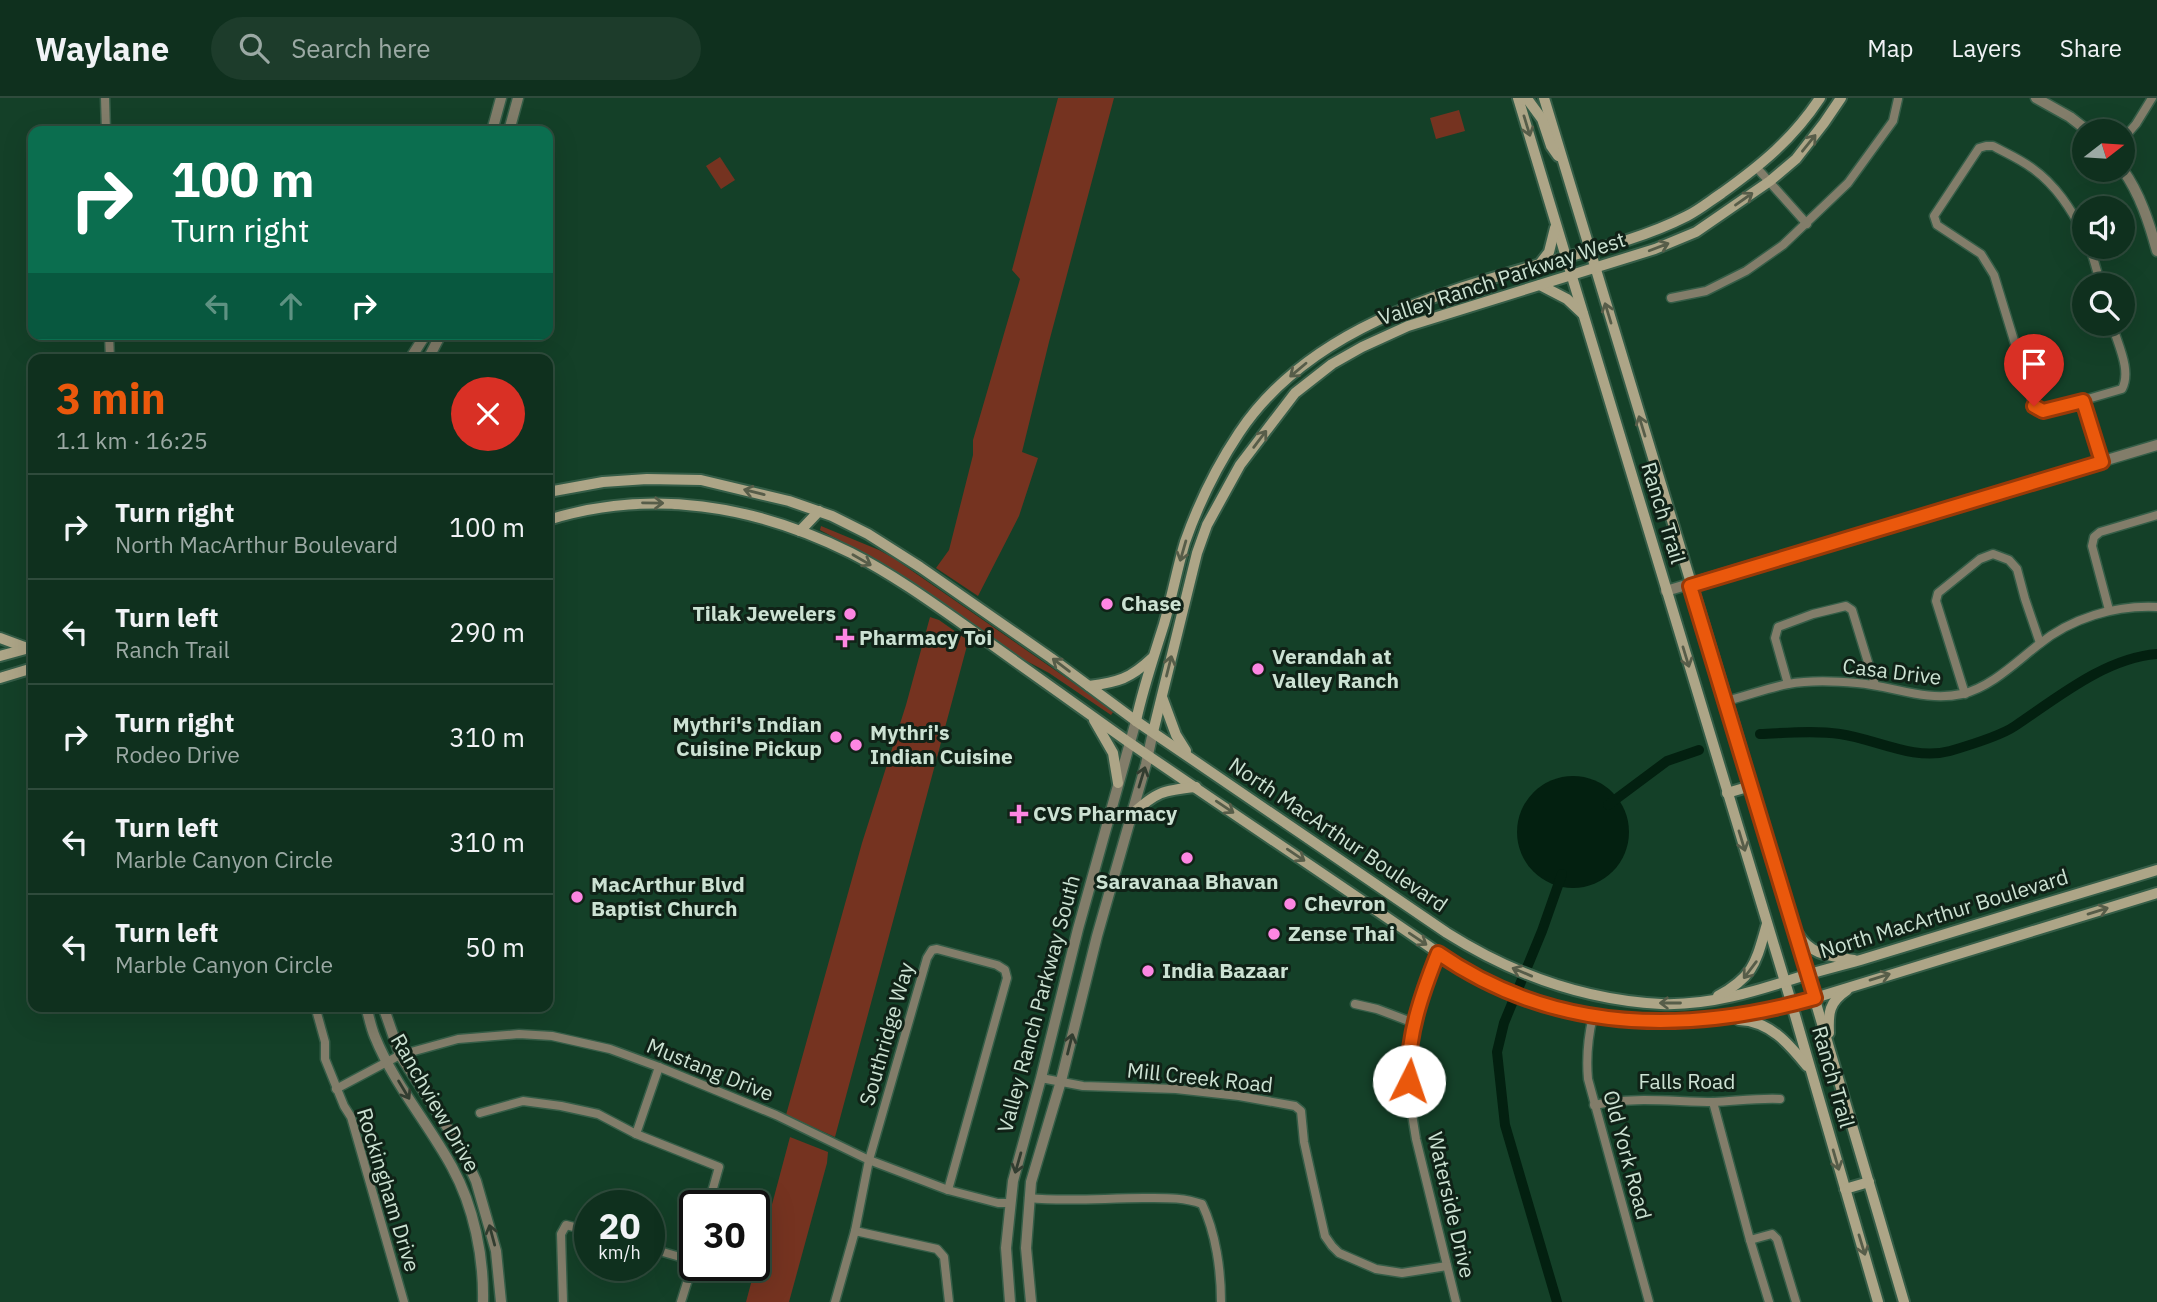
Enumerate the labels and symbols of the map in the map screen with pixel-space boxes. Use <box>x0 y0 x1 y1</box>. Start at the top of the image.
one-way arrow <box>1521 114 1534 136</box>
north arrow <box>2072 119 2135 182</box>
one-way arrow <box>1801 134 1816 152</box>
one-way arrow <box>1734 192 1753 206</box>
street label: Valley Ranch Parkway West <box>1375 225 1629 331</box>
one-way arrow <box>1647 240 1669 252</box>
one-way arrow <box>1601 302 1614 324</box>
pin <box>2004 334 2064 406</box>
one-way arrow <box>1290 362 1308 378</box>
one-way arrow <box>1635 416 1648 438</box>
one-way arrow <box>1252 431 1267 449</box>
street label: Ranch Trail <box>1635 459 1693 567</box>
one-way arrow <box>743 485 766 498</box>
one-way arrow <box>642 497 665 510</box>
one-way arrow <box>1175 540 1188 562</box>
one-way arrow <box>852 553 872 567</box>
place label: Chase <box>1121 589 1182 617</box>
marker: Chase <box>1099 596 1115 612</box>
place label: Tilak Jewelers <box>692 599 836 627</box>
marker: Tilak Jewelers <box>842 606 858 622</box>
place label: Pharmacy Toi <box>859 623 992 651</box>
marker: Pharmacy Toi <box>837 630 853 646</box>
place label: Verandah at Valley Ranch <box>1272 642 1399 694</box>
one-way arrow <box>1680 645 1693 667</box>
street label: Casa Drive <box>1841 651 1943 691</box>
one-way arrow <box>1163 655 1176 677</box>
one-way arrow <box>1052 658 1071 672</box>
marker: Verandah at Valley Ranch <box>1250 661 1266 677</box>
place label: Mythri's Indian Cuisine Pickup <box>673 710 822 762</box>
place label: Mythri's Indian Cuisine <box>870 718 1013 770</box>
marker: Mythri's Indian Cuisine Pickup <box>828 729 844 745</box>
marker: Mythri's Indian Cuisine <box>848 737 864 753</box>
street label: North MacArthur Boulevard <box>1224 750 1453 918</box>
one-way arrow <box>1137 766 1150 788</box>
place label: CVS Pharmacy <box>1033 799 1178 827</box>
one-way arrow <box>1215 800 1234 814</box>
marker: CVS Pharmacy <box>1011 806 1027 822</box>
one-way arrow <box>1736 830 1749 852</box>
one-way arrow <box>1286 848 1305 862</box>
marker: Saravanaa Bhavan <box>1179 850 1195 866</box>
street label: North MacArthur Boulevard <box>1816 862 2071 964</box>
place label: Saravanaa Bhavan <box>1095 867 1279 895</box>
place label: MacArthur Blvd Baptist Church <box>591 870 745 922</box>
street label: Valley Ranch Parkway South <box>990 872 1086 1136</box>
marker: MacArthur Blvd Baptist Church <box>569 889 585 905</box>
place label: Chevron <box>1304 889 1386 917</box>
marker: Chevron <box>1282 896 1298 912</box>
one-way arrow <box>2086 904 2108 917</box>
place label: Zense Thai <box>1288 919 1395 947</box>
marker: Zense Thai <box>1266 926 1282 942</box>
one-way arrow <box>1407 932 1427 946</box>
place label: India Bazaar <box>1162 956 1289 984</box>
street label: Southridge Way <box>852 958 920 1109</box>
one-way arrow <box>1742 960 1757 979</box>
marker: India Bazaar <box>1140 963 1156 979</box>
one-way arrow <box>1511 965 1533 978</box>
one-way arrow <box>1869 969 1891 982</box>
one-way arrow <box>1659 996 1682 1010</box>
street label: Ranch Trail <box>1806 1023 1862 1131</box>
street label: Ranchview Drive <box>385 1028 487 1177</box>
street label: Mustang Drive <box>643 1031 778 1107</box>
one-way arrow <box>1064 1033 1077 1056</box>
position arrow <box>1372 1044 1446 1118</box>
street label: Mill Creek Road <box>1126 1055 1274 1099</box>
street label: Falls Road <box>1639 1067 1735 1095</box>
one-way arrow <box>397 1080 411 1100</box>
street label: Old York Road <box>1597 1087 1659 1223</box>
street label: Rockingham Drive <box>351 1104 427 1275</box>
street label: Waterside Drive <box>1422 1129 1482 1281</box>
one-way arrow <box>1831 1149 1844 1171</box>
one-way arrow <box>1010 1152 1023 1174</box>
speed limit sign: 30 <box>679 1190 770 1281</box>
one-way arrow <box>485 1224 498 1246</box>
one-way arrow <box>1856 1234 1869 1256</box>

